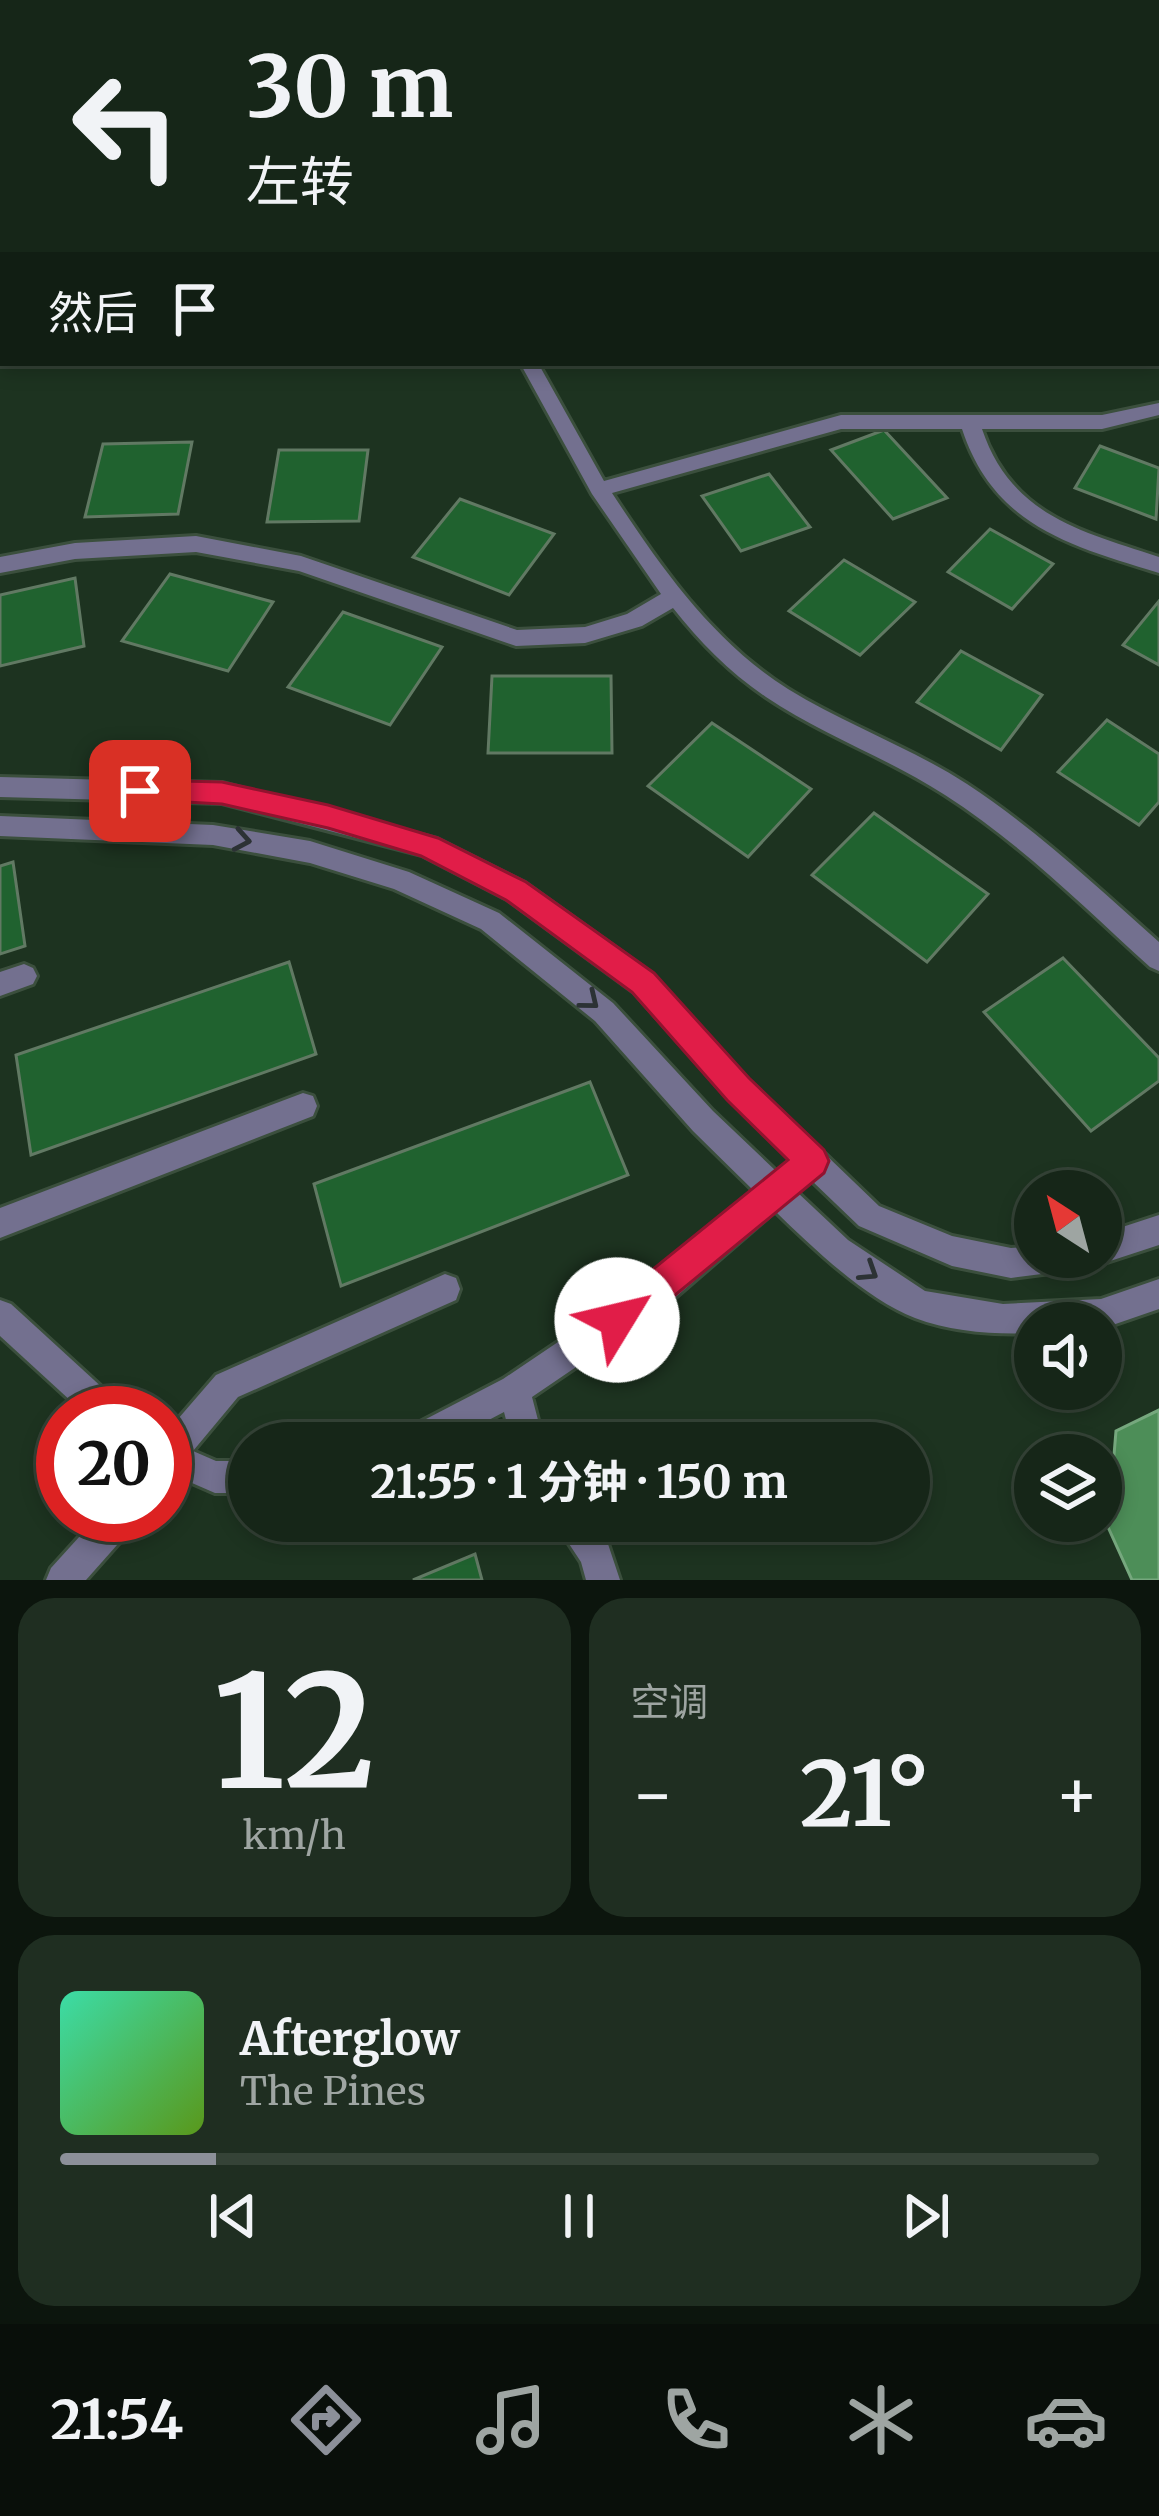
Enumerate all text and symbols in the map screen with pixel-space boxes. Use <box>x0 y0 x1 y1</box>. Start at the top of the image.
text: 30 m <box>246 34 453 140</box>
icon: left <box>48 48 204 204</box>
text: 左转 <box>246 148 354 216</box>
icon: arrive <box>162 276 228 342</box>
text: 然后 <box>48 285 138 341</box>
pin <box>89 740 191 842</box>
icon: arrive <box>107 758 173 824</box>
one-way arrow <box>232 826 252 851</box>
one-way arrow <box>576 987 598 1009</box>
north arrow <box>1014 1170 1122 1278</box>
map controls <box>1014 1170 1122 1542</box>
position arrow <box>554 1257 680 1383</box>
one-way arrow <box>856 1258 878 1280</box>
button: sound <box>1014 1302 1122 1410</box>
speed limit sign: 20 <box>36 1386 192 1542</box>
button: layers <box>1014 1434 1122 1542</box>
text: 21:55 · 1 分钟 · 150 m <box>370 1454 788 1510</box>
text: 12 <box>213 1634 376 1831</box>
text: 空调 <box>631 1678 709 1727</box>
text: 21° <box>800 1737 930 1851</box>
text: − <box>631 1753 675 1836</box>
text: + <box>1055 1753 1099 1836</box>
text: km/h <box>243 1811 346 1860</box>
text: Afterglow <box>240 2011 460 2067</box>
text: The Pines <box>240 2067 426 2116</box>
icon: previous <box>200 2183 266 2249</box>
icon: pause <box>546 2183 612 2249</box>
icon: next <box>893 2183 959 2249</box>
icon: directions <box>284 2378 368 2462</box>
icon: music <box>469 2378 553 2462</box>
icon: phone <box>654 2378 738 2462</box>
icon: climate <box>839 2378 923 2462</box>
icon: car <box>1024 2378 1108 2462</box>
text: 21:54 <box>51 2386 183 2454</box>

